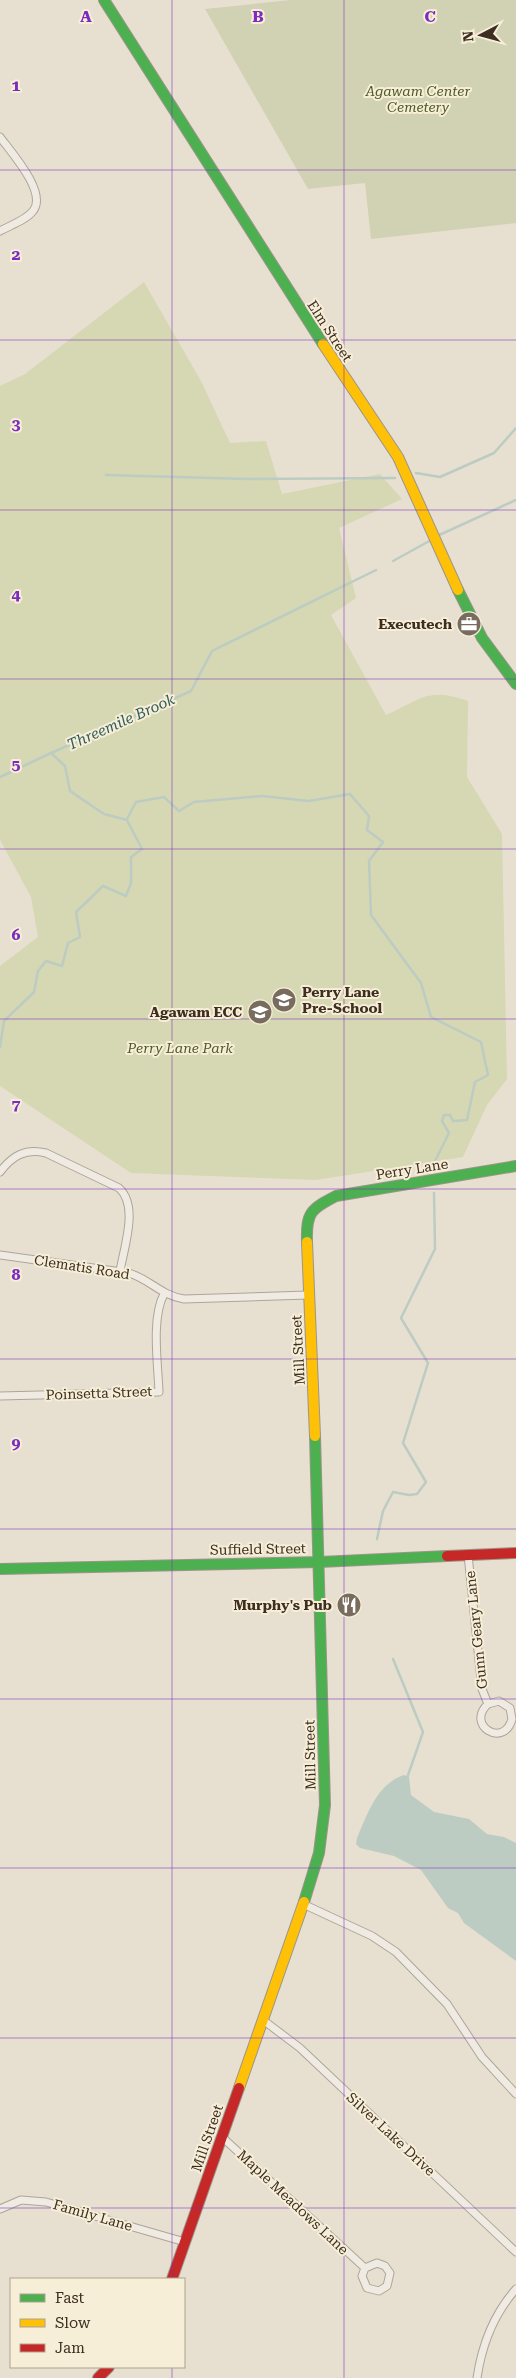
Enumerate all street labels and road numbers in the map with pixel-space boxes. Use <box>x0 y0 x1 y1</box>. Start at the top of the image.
street label: Elm Street <box>304 297 356 365</box>
street label: Perry Lane <box>375 1155 450 1183</box>
street label: Clematis Road <box>33 1252 131 1282</box>
street label: Mill Street <box>288 1315 308 1385</box>
street label: Poinsetta Street <box>45 1383 153 1403</box>
street label: Suffield Street <box>210 1540 306 1558</box>
street label: Gunn Geary Lane <box>462 1570 490 1690</box>
street label: Mill Street <box>301 1720 319 1790</box>
street label: Silver Lake Drive <box>344 2089 439 2179</box>
street label: Mill Street <box>188 2102 226 2174</box>
street label: Maple Meadows Lane <box>234 2146 352 2258</box>
street label: Family Lane <box>51 2196 135 2234</box>

